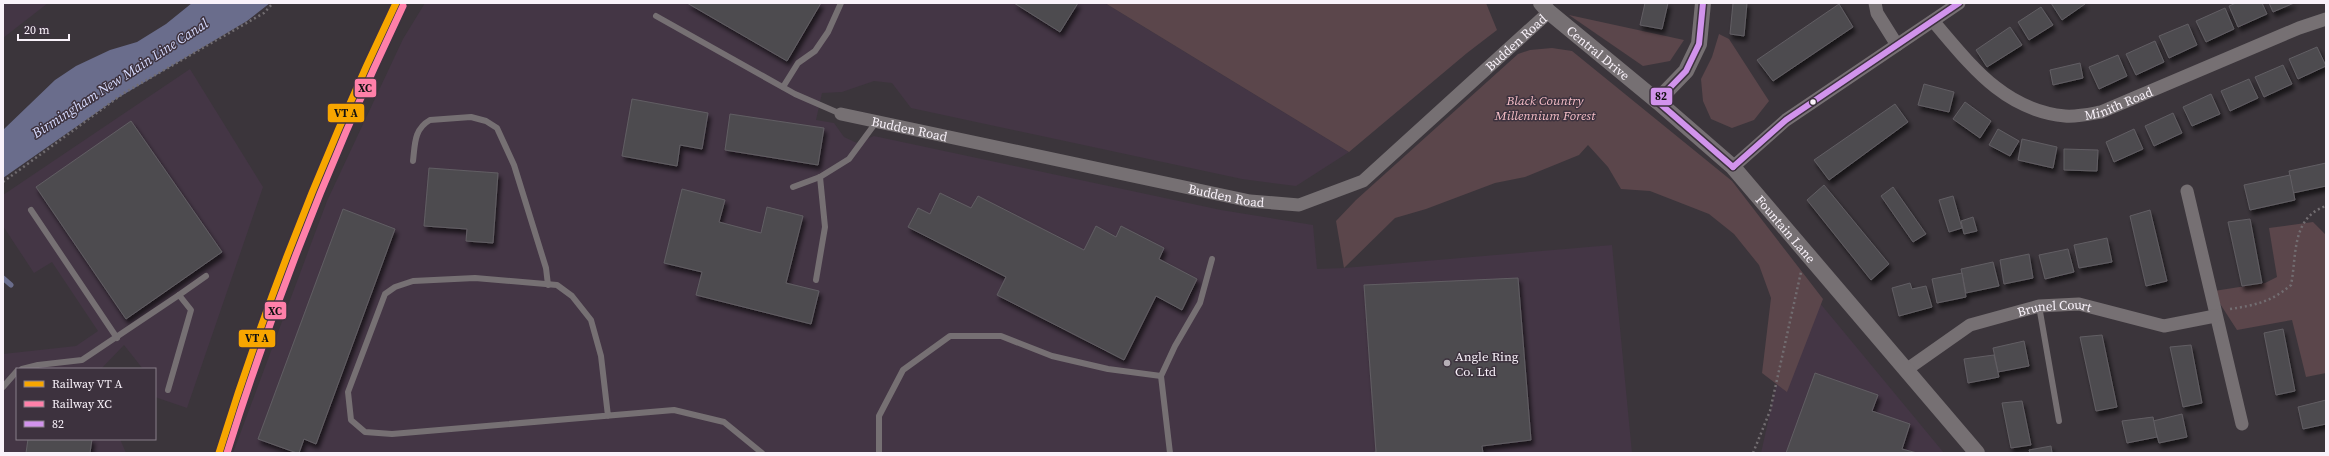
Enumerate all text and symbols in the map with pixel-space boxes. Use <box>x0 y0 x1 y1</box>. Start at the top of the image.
street label: Budden Road <box>1481 10 1550 74</box>
water label: Birmingham New Main Line Canal <box>27 13 212 143</box>
scale bar <box>18 16 69 42</box>
text: 20 m <box>24 22 50 38</box>
street label: Central Drive <box>1563 22 1634 84</box>
line badge: XC <box>354 78 377 98</box>
text: XC <box>358 81 372 96</box>
street label: Minith Road <box>2083 82 2156 123</box>
line badge: 82 <box>1650 87 1673 106</box>
text: 82 <box>1655 89 1667 104</box>
park label: Black Country Millennium Forest <box>1494 92 1596 124</box>
unlabelled marker <box>1808 97 1818 107</box>
line badge: VT A <box>327 103 365 123</box>
text: VT A <box>334 106 359 121</box>
street label: Budden Road <box>870 112 950 145</box>
street label: Budden Road <box>1187 180 1266 211</box>
street label: Fountain Lane <box>1752 192 1820 267</box>
street label: Brunel Court <box>2015 295 2094 320</box>
line badge: XC <box>264 301 287 320</box>
text: XC <box>268 304 282 319</box>
line badge: VT A <box>238 329 276 348</box>
text: VT A <box>245 331 270 346</box>
place label: Angle Ring Co. Ltd <box>1455 348 1519 380</box>
marker: Angle Ring Co. Ltd <box>1442 358 1452 368</box>
legend <box>16 368 156 440</box>
text: Railway VT A <box>52 376 122 392</box>
text: Railway XC <box>52 396 112 412</box>
text: 82 <box>52 416 64 432</box>

